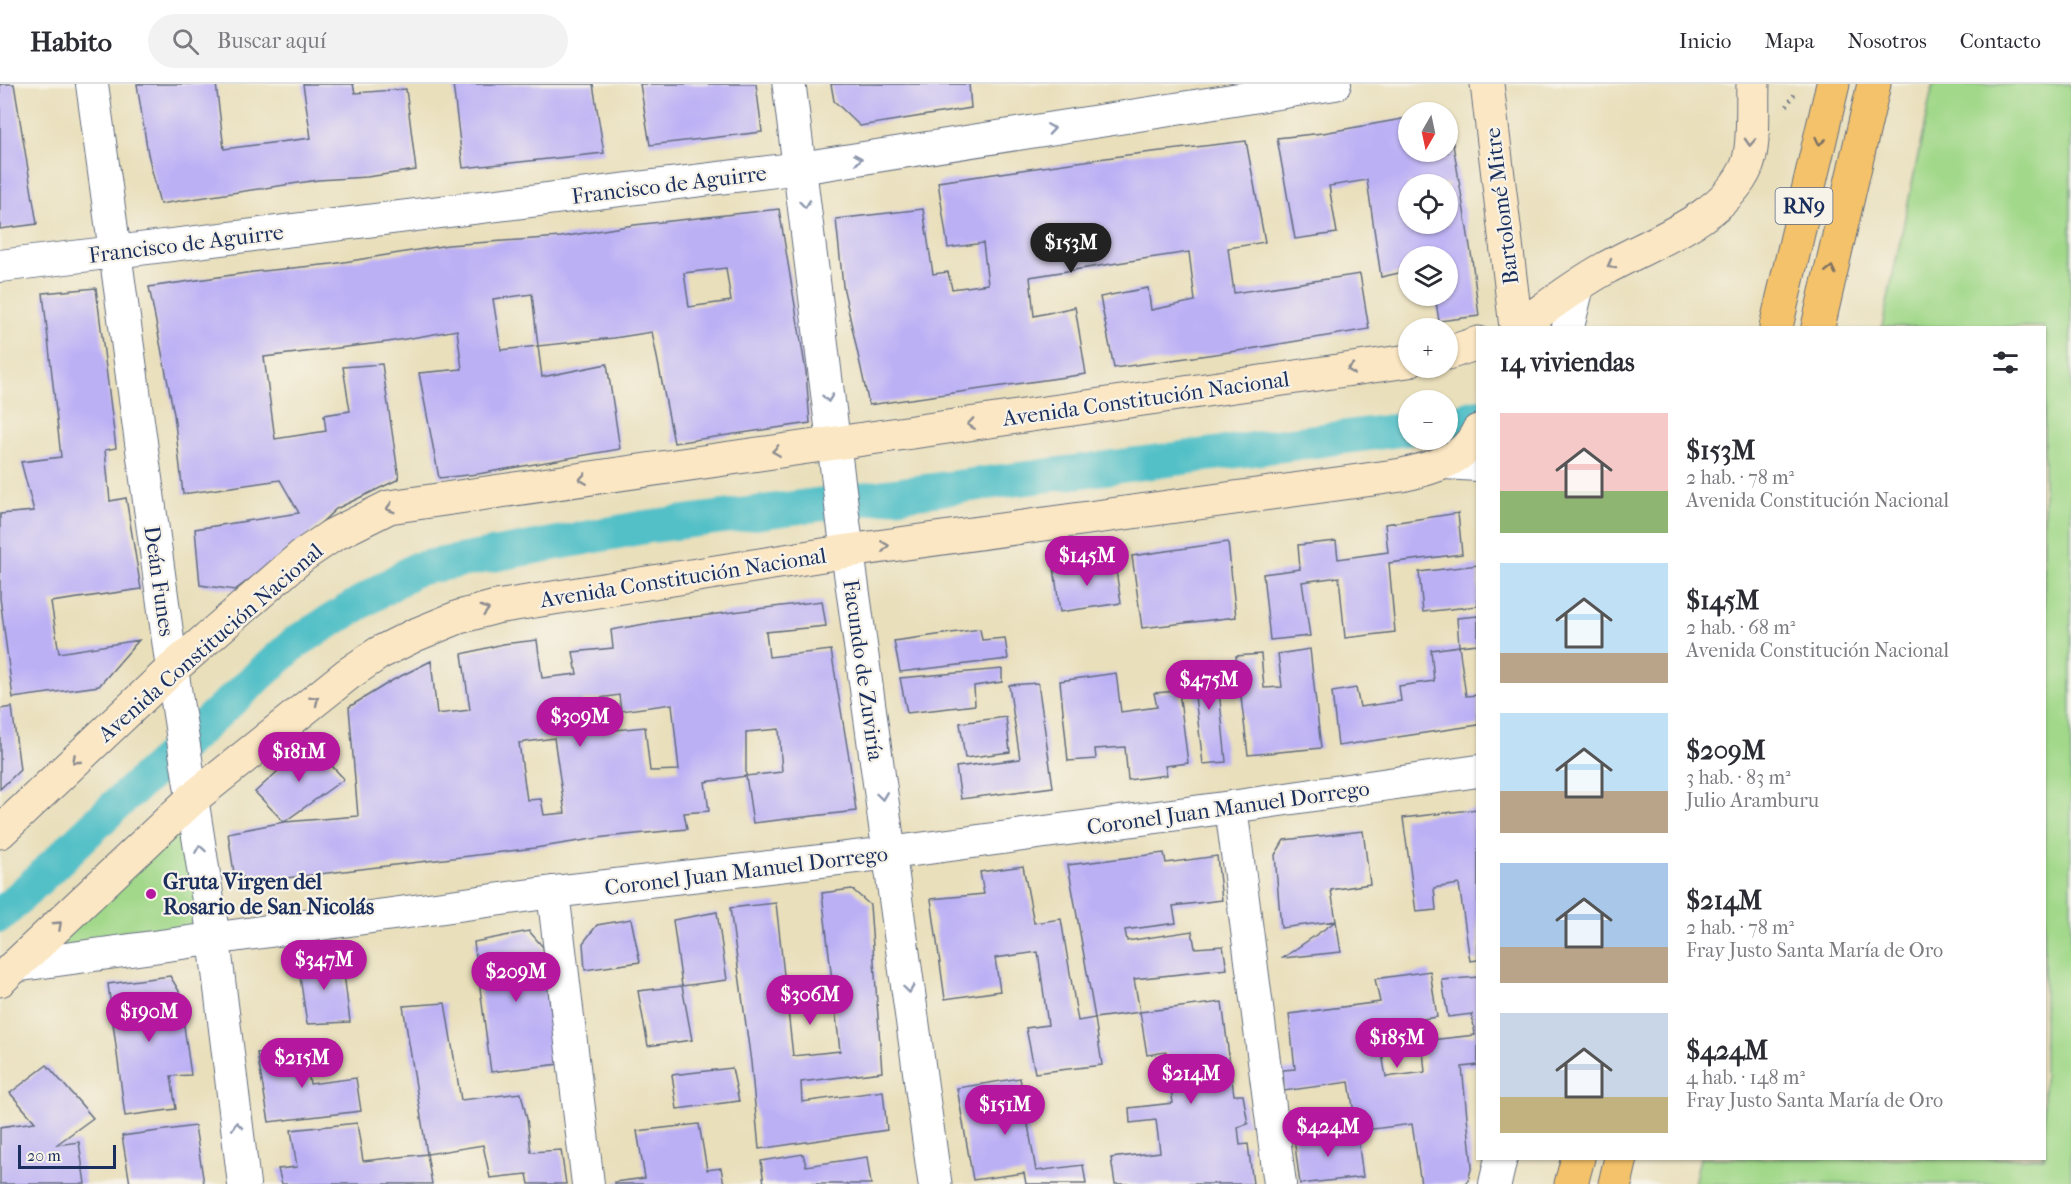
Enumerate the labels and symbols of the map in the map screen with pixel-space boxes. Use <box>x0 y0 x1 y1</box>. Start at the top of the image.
north arrow <box>1398 102 1458 162</box>
one-way arrow <box>1046 123 1055 135</box>
street label: Bartolomé Mitre <box>1479 126 1525 286</box>
one-way arrow <box>1814 136 1827 146</box>
one-way arrow <box>1744 138 1757 147</box>
one-way arrow <box>853 153 863 165</box>
street label: Francisco de Aguirre <box>570 160 768 210</box>
road number: RN9 <box>1776 188 1832 224</box>
one-way arrow <box>798 200 811 209</box>
street label: Francisco de Aguirre <box>87 219 285 269</box>
pin: $153M <box>1029 223 1113 274</box>
one-way arrow <box>1607 258 1618 269</box>
one-way arrow <box>1824 265 1837 275</box>
one-way arrow <box>1346 362 1355 374</box>
street label: Avenida Constitución Nacional <box>1000 366 1291 432</box>
one-way arrow <box>822 393 834 403</box>
one-way arrow <box>966 417 975 429</box>
one-way arrow <box>771 445 780 457</box>
one-way arrow <box>578 472 587 484</box>
one-way arrow <box>385 501 396 513</box>
street label: Deán Funes <box>138 524 180 638</box>
pin: $145M <box>1045 536 1129 587</box>
street label: Avenida Constitución Nacional <box>92 538 328 748</box>
one-way arrow <box>881 540 890 553</box>
street label: Avenida Constitución Nacional <box>537 543 828 614</box>
street label: Facundo de Zuviría <box>837 578 889 763</box>
one-way arrow <box>480 604 490 617</box>
pin: $475M <box>1167 660 1251 711</box>
one-way arrow <box>308 697 319 708</box>
pin: $309M <box>538 697 622 748</box>
pin: $181M <box>257 732 341 783</box>
one-way arrow <box>73 753 83 764</box>
street label: Coronel Juan Manuel Dorrego <box>1085 775 1371 841</box>
one-way arrow <box>876 792 888 801</box>
street label: Coronel Juan Manuel Dorrego <box>603 841 889 901</box>
one-way arrow <box>194 845 206 854</box>
place label: Gruta Virgen del Rosario de San Nicolás <box>163 869 374 920</box>
marker: Gruta Virgen del Rosario de San Nicolás <box>144 887 158 901</box>
one-way arrow <box>50 922 61 933</box>
pin: $347M <box>282 940 366 991</box>
pin: $209M <box>474 952 558 1003</box>
pin: $306M <box>768 975 852 1026</box>
one-way arrow <box>902 985 914 994</box>
pin: $190M <box>107 992 191 1043</box>
pin: $185M <box>1355 1018 1439 1069</box>
pin: $215M <box>260 1038 344 1089</box>
pin: $214M <box>1149 1054 1233 1105</box>
pin: $151M <box>963 1085 1047 1136</box>
pin: $424M <box>1286 1107 1370 1158</box>
one-way arrow <box>231 1121 244 1131</box>
scale bar <box>18 1142 116 1170</box>

